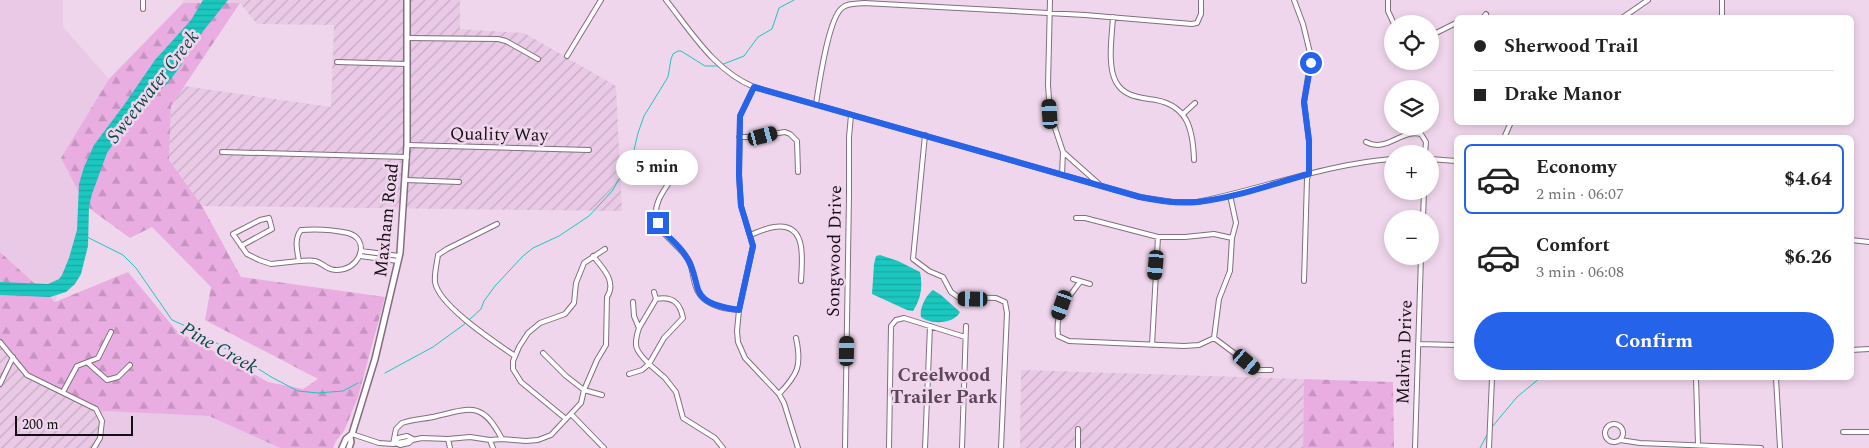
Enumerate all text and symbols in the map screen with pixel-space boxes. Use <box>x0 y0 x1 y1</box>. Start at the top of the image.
map controls <box>1384 15 1439 265</box>
button: locate <box>1384 15 1439 70</box>
water label: Sweetwater Creek <box>100 24 207 150</box>
text: Sherwood Trail <box>1504 32 1638 61</box>
route start <box>1300 52 1322 74</box>
button: layers <box>1384 80 1439 135</box>
text: Drake Manor <box>1504 80 1621 109</box>
car <box>1041 99 1058 129</box>
street label: Quality Way <box>450 120 550 149</box>
car <box>746 125 779 147</box>
button: + <box>1384 145 1439 200</box>
callout: 5 min <box>617 150 699 186</box>
text: Economy <box>1536 153 1617 182</box>
text: 5 min <box>636 155 678 179</box>
icon: car <box>1476 157 1521 202</box>
street label: Maxham Road <box>367 162 406 278</box>
text: $4.64 <box>1784 165 1832 194</box>
text: 2 min · 06:07 <box>1536 182 1624 206</box>
street label: Songwood Drive <box>820 185 849 317</box>
button: − <box>1384 210 1439 265</box>
route end <box>647 212 669 234</box>
text: Comfort <box>1536 231 1610 260</box>
icon: car <box>1476 235 1521 280</box>
text: $6.26 <box>1784 243 1832 272</box>
car <box>1147 249 1164 281</box>
text: 3 min · 06:08 <box>1536 260 1624 284</box>
car <box>1050 288 1073 322</box>
car <box>957 291 988 307</box>
street label: Malvin Drive <box>1389 299 1420 405</box>
button: Confirm <box>1474 312 1834 370</box>
water label: Pine Creek <box>175 315 263 382</box>
car <box>839 336 854 366</box>
car <box>1230 347 1263 377</box>
district label: Creelwood Trailer Park <box>890 361 998 412</box>
scale bar <box>15 413 132 436</box>
text: 200 m <box>22 414 59 435</box>

